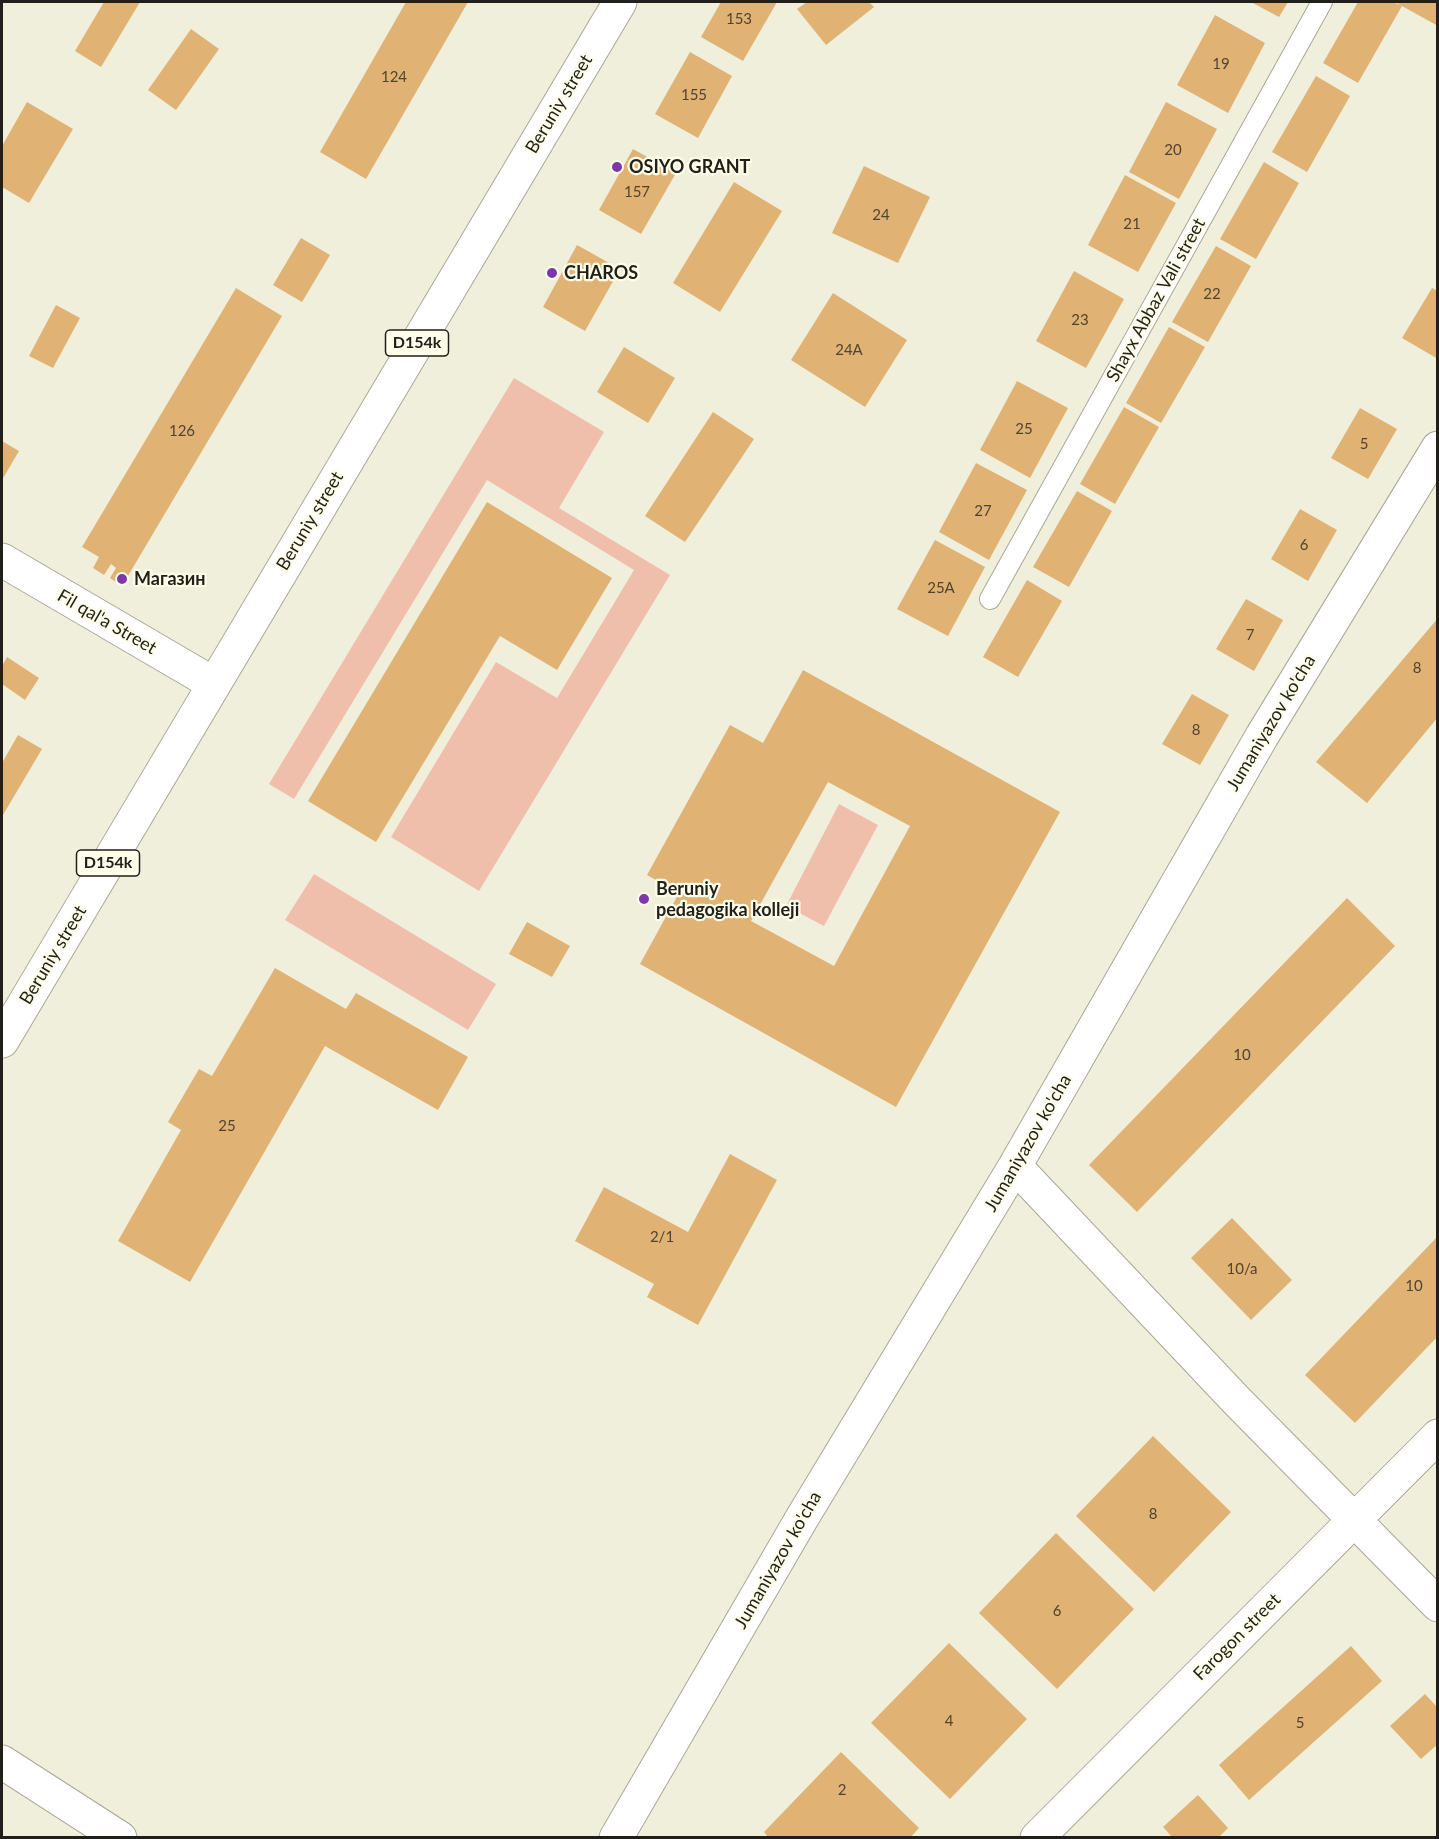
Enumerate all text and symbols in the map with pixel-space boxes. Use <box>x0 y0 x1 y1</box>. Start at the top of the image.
house number: 153 <box>726 10 752 28</box>
street label: Beruniy street <box>521 51 597 157</box>
house number: 19 <box>1212 55 1230 73</box>
house number: 124 <box>381 68 407 86</box>
house number: 155 <box>681 86 707 104</box>
house number: 20 <box>1164 141 1182 159</box>
place label: OSIYO GRANT <box>629 156 750 178</box>
marker: OSIYO GRANT <box>610 160 624 174</box>
house number: 157 <box>624 183 650 201</box>
house number: 24 <box>872 206 890 224</box>
street label: Shayx Abbaz Vali street <box>1102 214 1210 386</box>
house number: 21 <box>1123 215 1141 233</box>
place label: CHAROS <box>564 262 638 284</box>
marker: CHAROS <box>545 266 559 280</box>
house number: 22 <box>1203 285 1221 303</box>
house number: 23 <box>1071 311 1089 329</box>
road number: D154k <box>386 330 448 356</box>
house number: 24A <box>835 341 863 359</box>
house number: 25 <box>1015 420 1033 438</box>
house number: 126 <box>169 422 195 440</box>
house number: 5 <box>1360 435 1368 453</box>
street label: Beruniy street <box>272 468 348 574</box>
house number: 27 <box>974 502 992 520</box>
house number: 6 <box>1300 536 1308 554</box>
place label: Магазин <box>134 568 205 590</box>
marker: Магазин <box>115 572 129 586</box>
house number: 25A <box>927 579 955 597</box>
street label: Fil qal'a Street <box>54 585 160 659</box>
house number: 7 <box>1246 626 1254 644</box>
street label: Jumaniyazov ko'cha <box>1222 651 1320 795</box>
house number: 8 <box>1413 659 1421 677</box>
house number: 8 <box>1192 721 1200 739</box>
road number: D154k <box>76 850 140 876</box>
place label: Beruniy pedagogika kolleji <box>656 878 799 920</box>
marker: Beruniy pedagogika kolleji <box>637 892 651 906</box>
street label: Beruniy street <box>15 902 91 1008</box>
house number: 10 <box>1233 1046 1251 1064</box>
street label: Jumaniyazov ko'cha <box>980 1071 1076 1215</box>
house number: 25 <box>218 1117 236 1135</box>
house number: 2/1 <box>650 1228 674 1246</box>
house number: 10/a <box>1226 1260 1258 1278</box>
house number: 10 <box>1405 1277 1423 1295</box>
street label: Jumaniyazov ko'cha <box>730 1488 826 1632</box>
house number: 8 <box>1149 1505 1157 1523</box>
street label: Farogon street <box>1189 1589 1285 1685</box>
house number: 6 <box>1053 1602 1061 1620</box>
house number: 4 <box>945 1712 953 1730</box>
house number: 5 <box>1296 1714 1304 1732</box>
house number: 2 <box>838 1781 846 1799</box>

